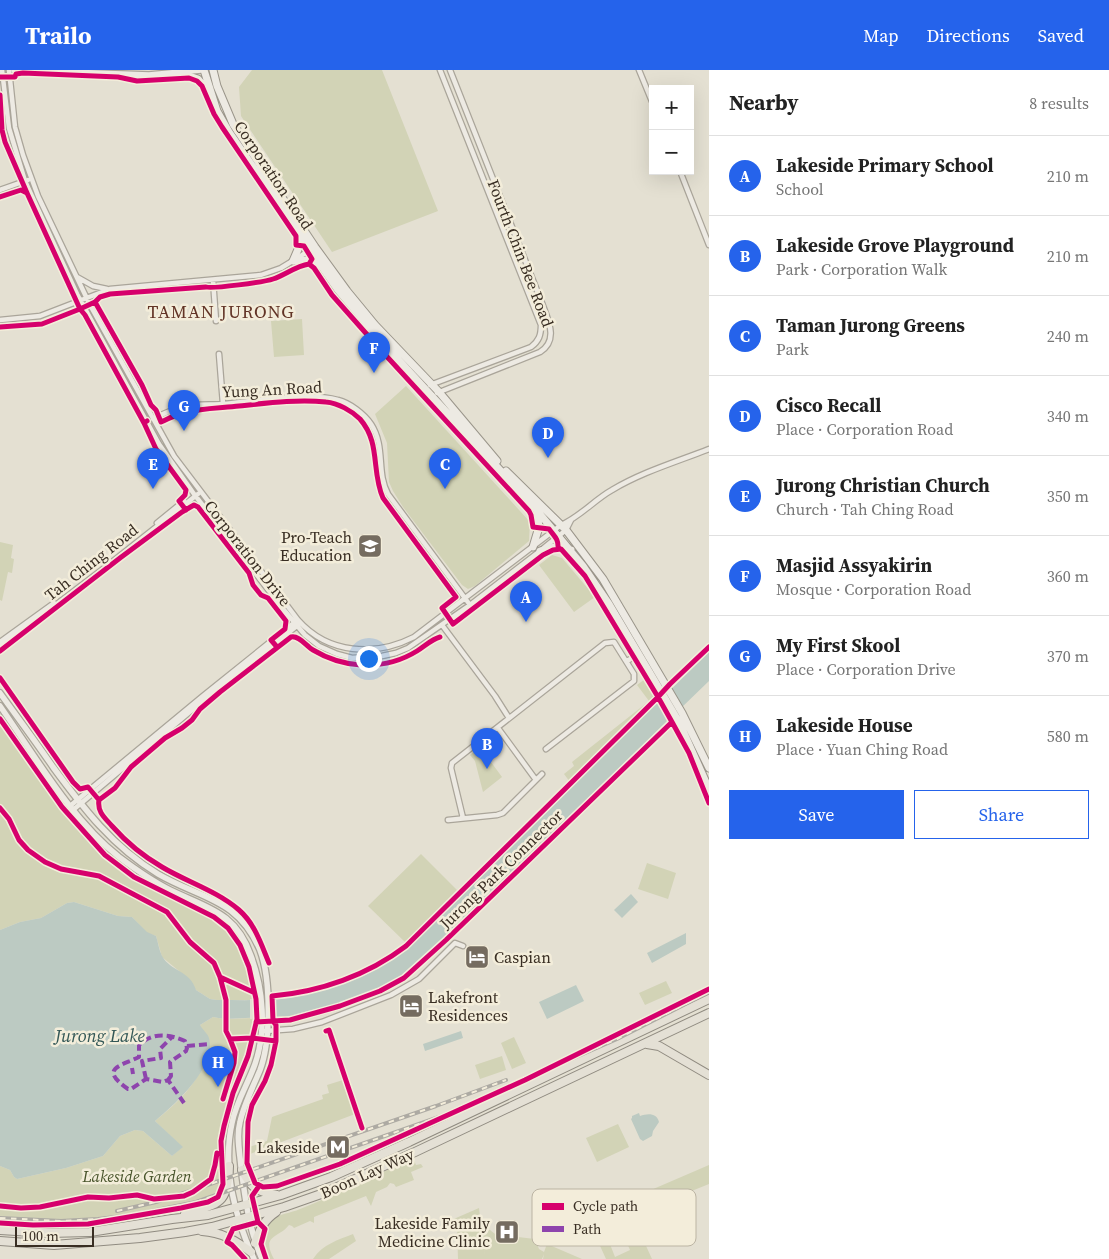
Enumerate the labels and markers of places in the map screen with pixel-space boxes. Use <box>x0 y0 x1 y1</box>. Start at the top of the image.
pin: F <box>358 332 390 373</box>
pin: G <box>168 390 200 431</box>
pin: D <box>532 417 564 458</box>
pin: E <box>137 448 169 489</box>
pin: C <box>429 448 461 489</box>
place label: Pro-Teach Education <box>280 526 352 566</box>
school or university icon: Pro-Teach Education <box>357 533 383 559</box>
pin: A <box>510 581 542 622</box>
pin: B <box>471 728 503 769</box>
hotel icon: Caspian <box>464 944 490 970</box>
place label: Caspian <box>494 946 551 968</box>
place label: Lakefront Residences <box>428 986 508 1026</box>
hotel icon: Lakefront Residences <box>398 993 424 1019</box>
pin: H <box>202 1046 234 1087</box>
metro station icon: Lakeside <box>325 1134 351 1160</box>
place label: Lakeside <box>257 1136 320 1158</box>
place label: Lakeside Family Medicine Clinic <box>374 1212 491 1252</box>
hospital icon: Lakeside Family Medicine Clinic <box>494 1219 520 1245</box>

